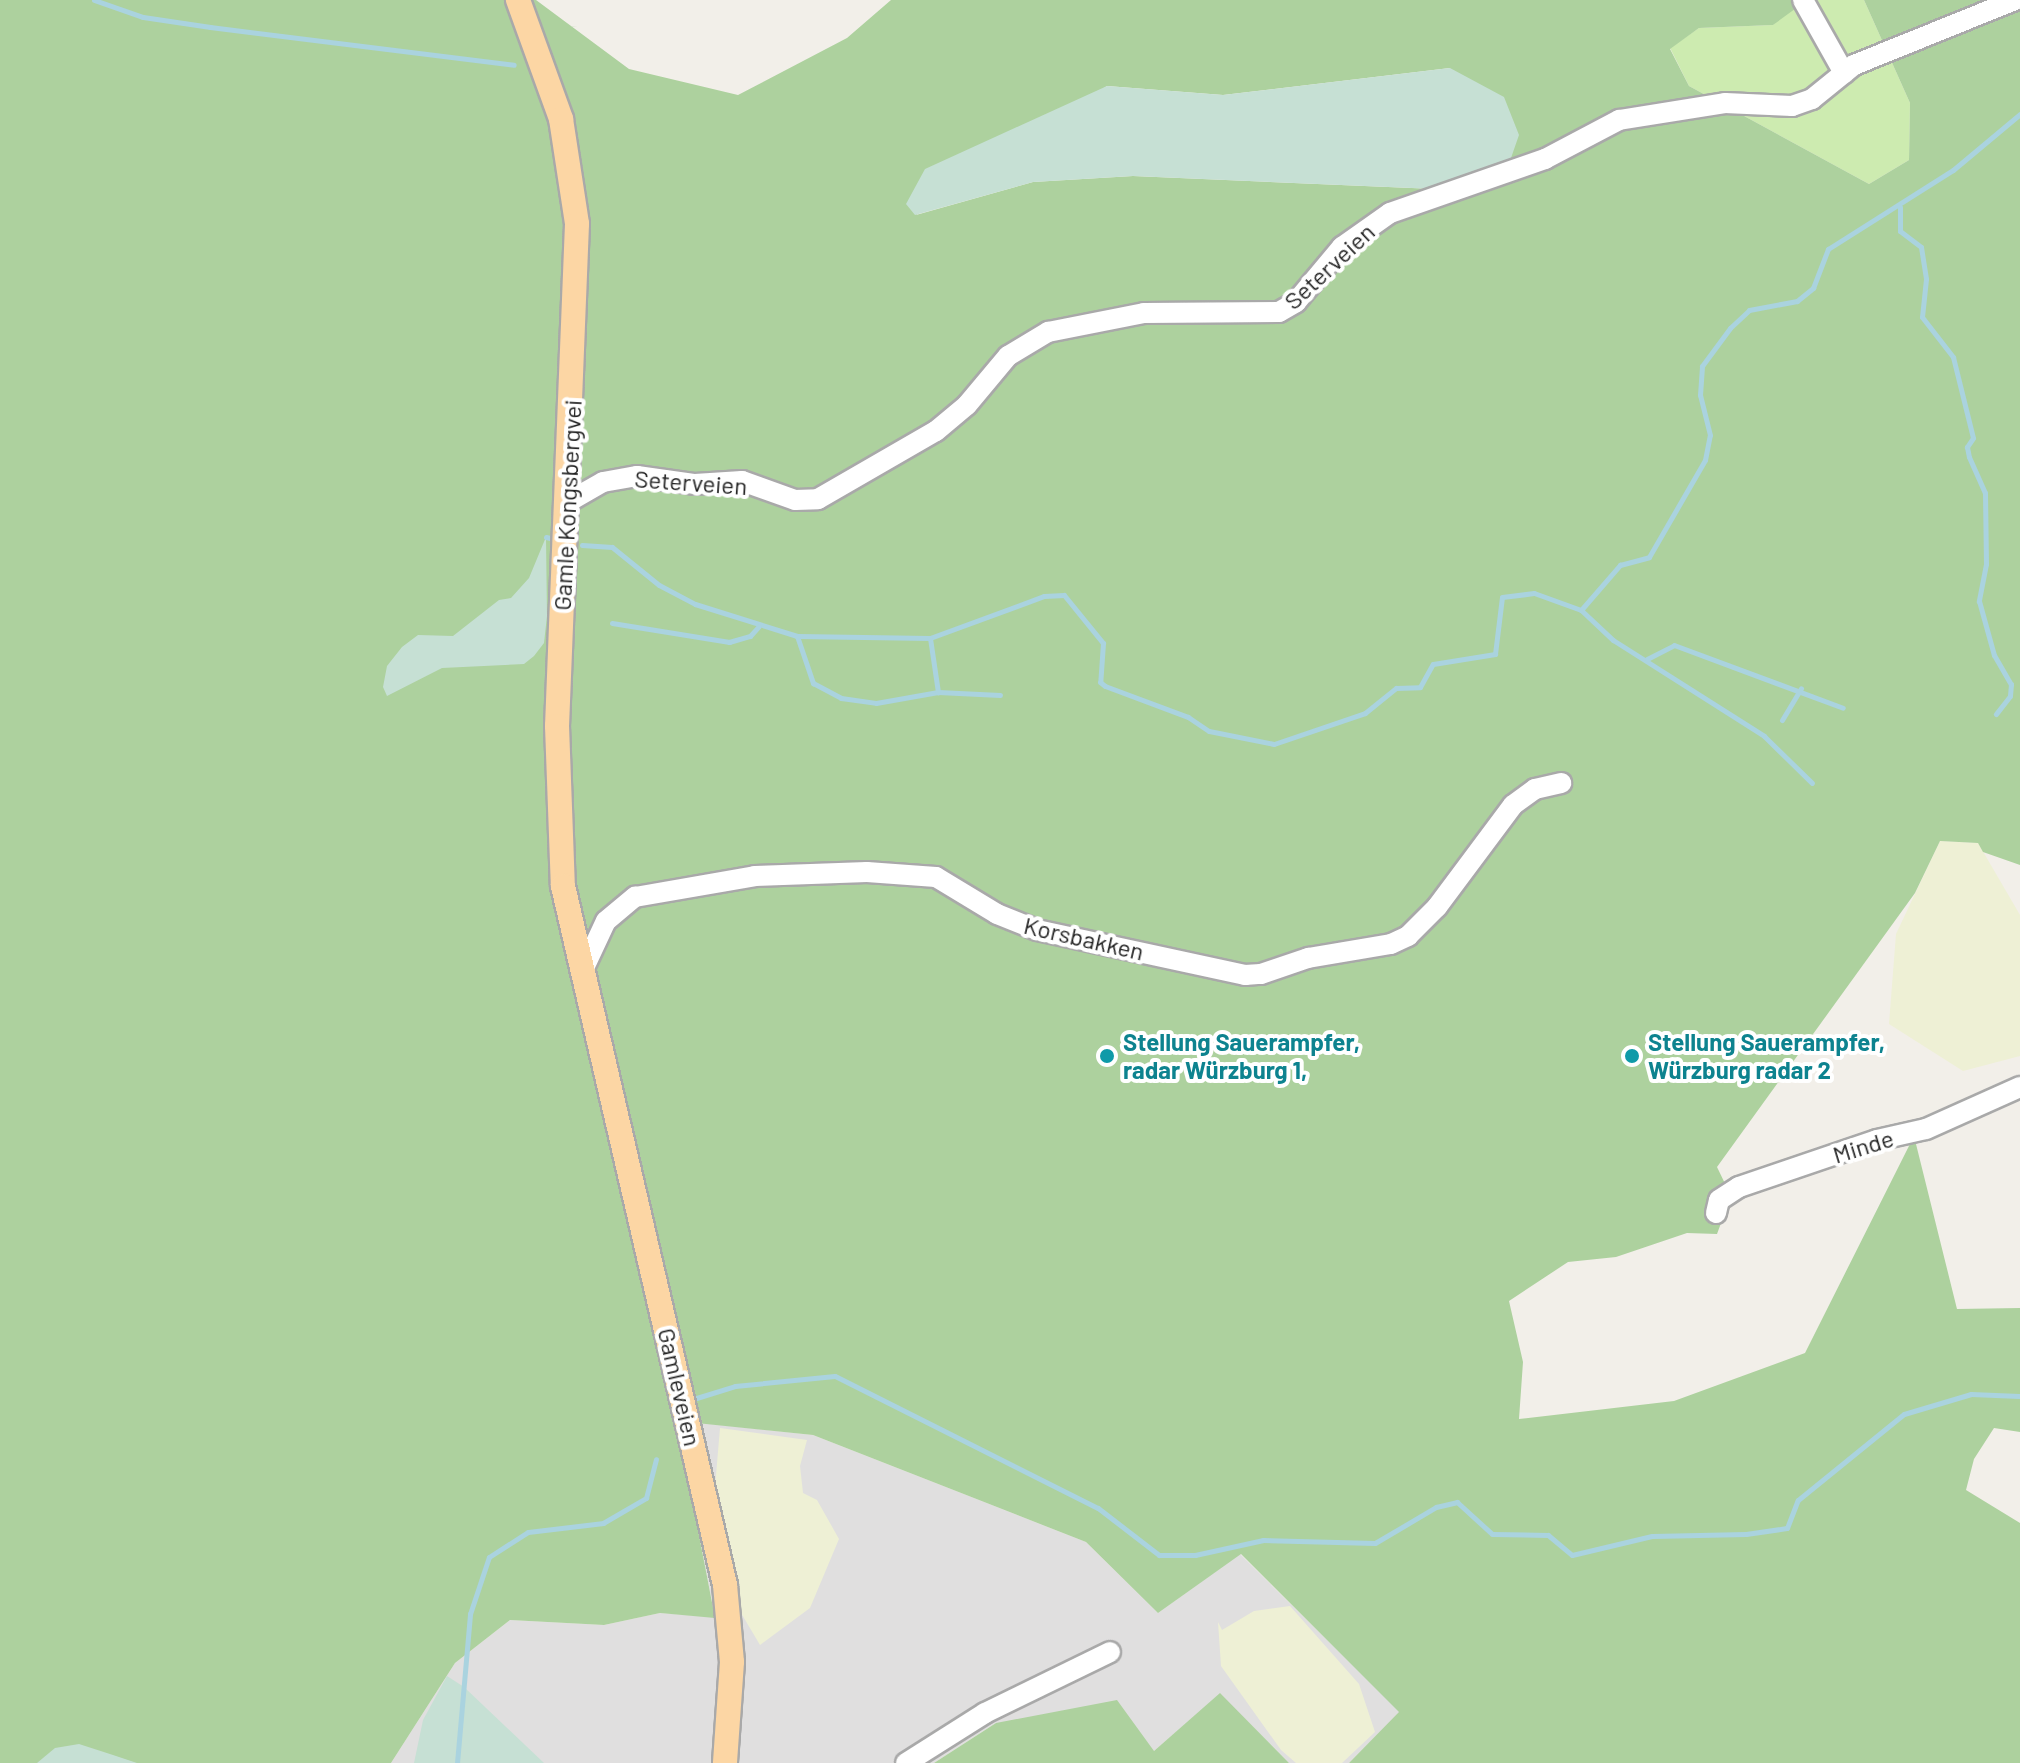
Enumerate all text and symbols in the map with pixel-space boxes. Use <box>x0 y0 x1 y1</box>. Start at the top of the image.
street label: Seterveien <box>1278 217 1380 315</box>
street label: Gamle Kongsbergvei <box>547 399 587 611</box>
street label: Seterveien <box>634 464 748 500</box>
street label: Korsbakken <box>1021 910 1147 966</box>
place label: Stellung Sauerampfer, radar Würzburg 1, <box>1123 1028 1360 1084</box>
place label: Stellung Sauerampfer, Würzburg radar 2 <box>1648 1028 1885 1084</box>
marker: Stellung Sauerampfer, radar Würzburg 1, <box>1098 1047 1116 1065</box>
marker: Stellung Sauerampfer, Würzburg radar 2 <box>1623 1047 1641 1065</box>
street label: Minde <box>1829 1123 1897 1169</box>
street label: Gamleveien <box>652 1325 708 1449</box>

